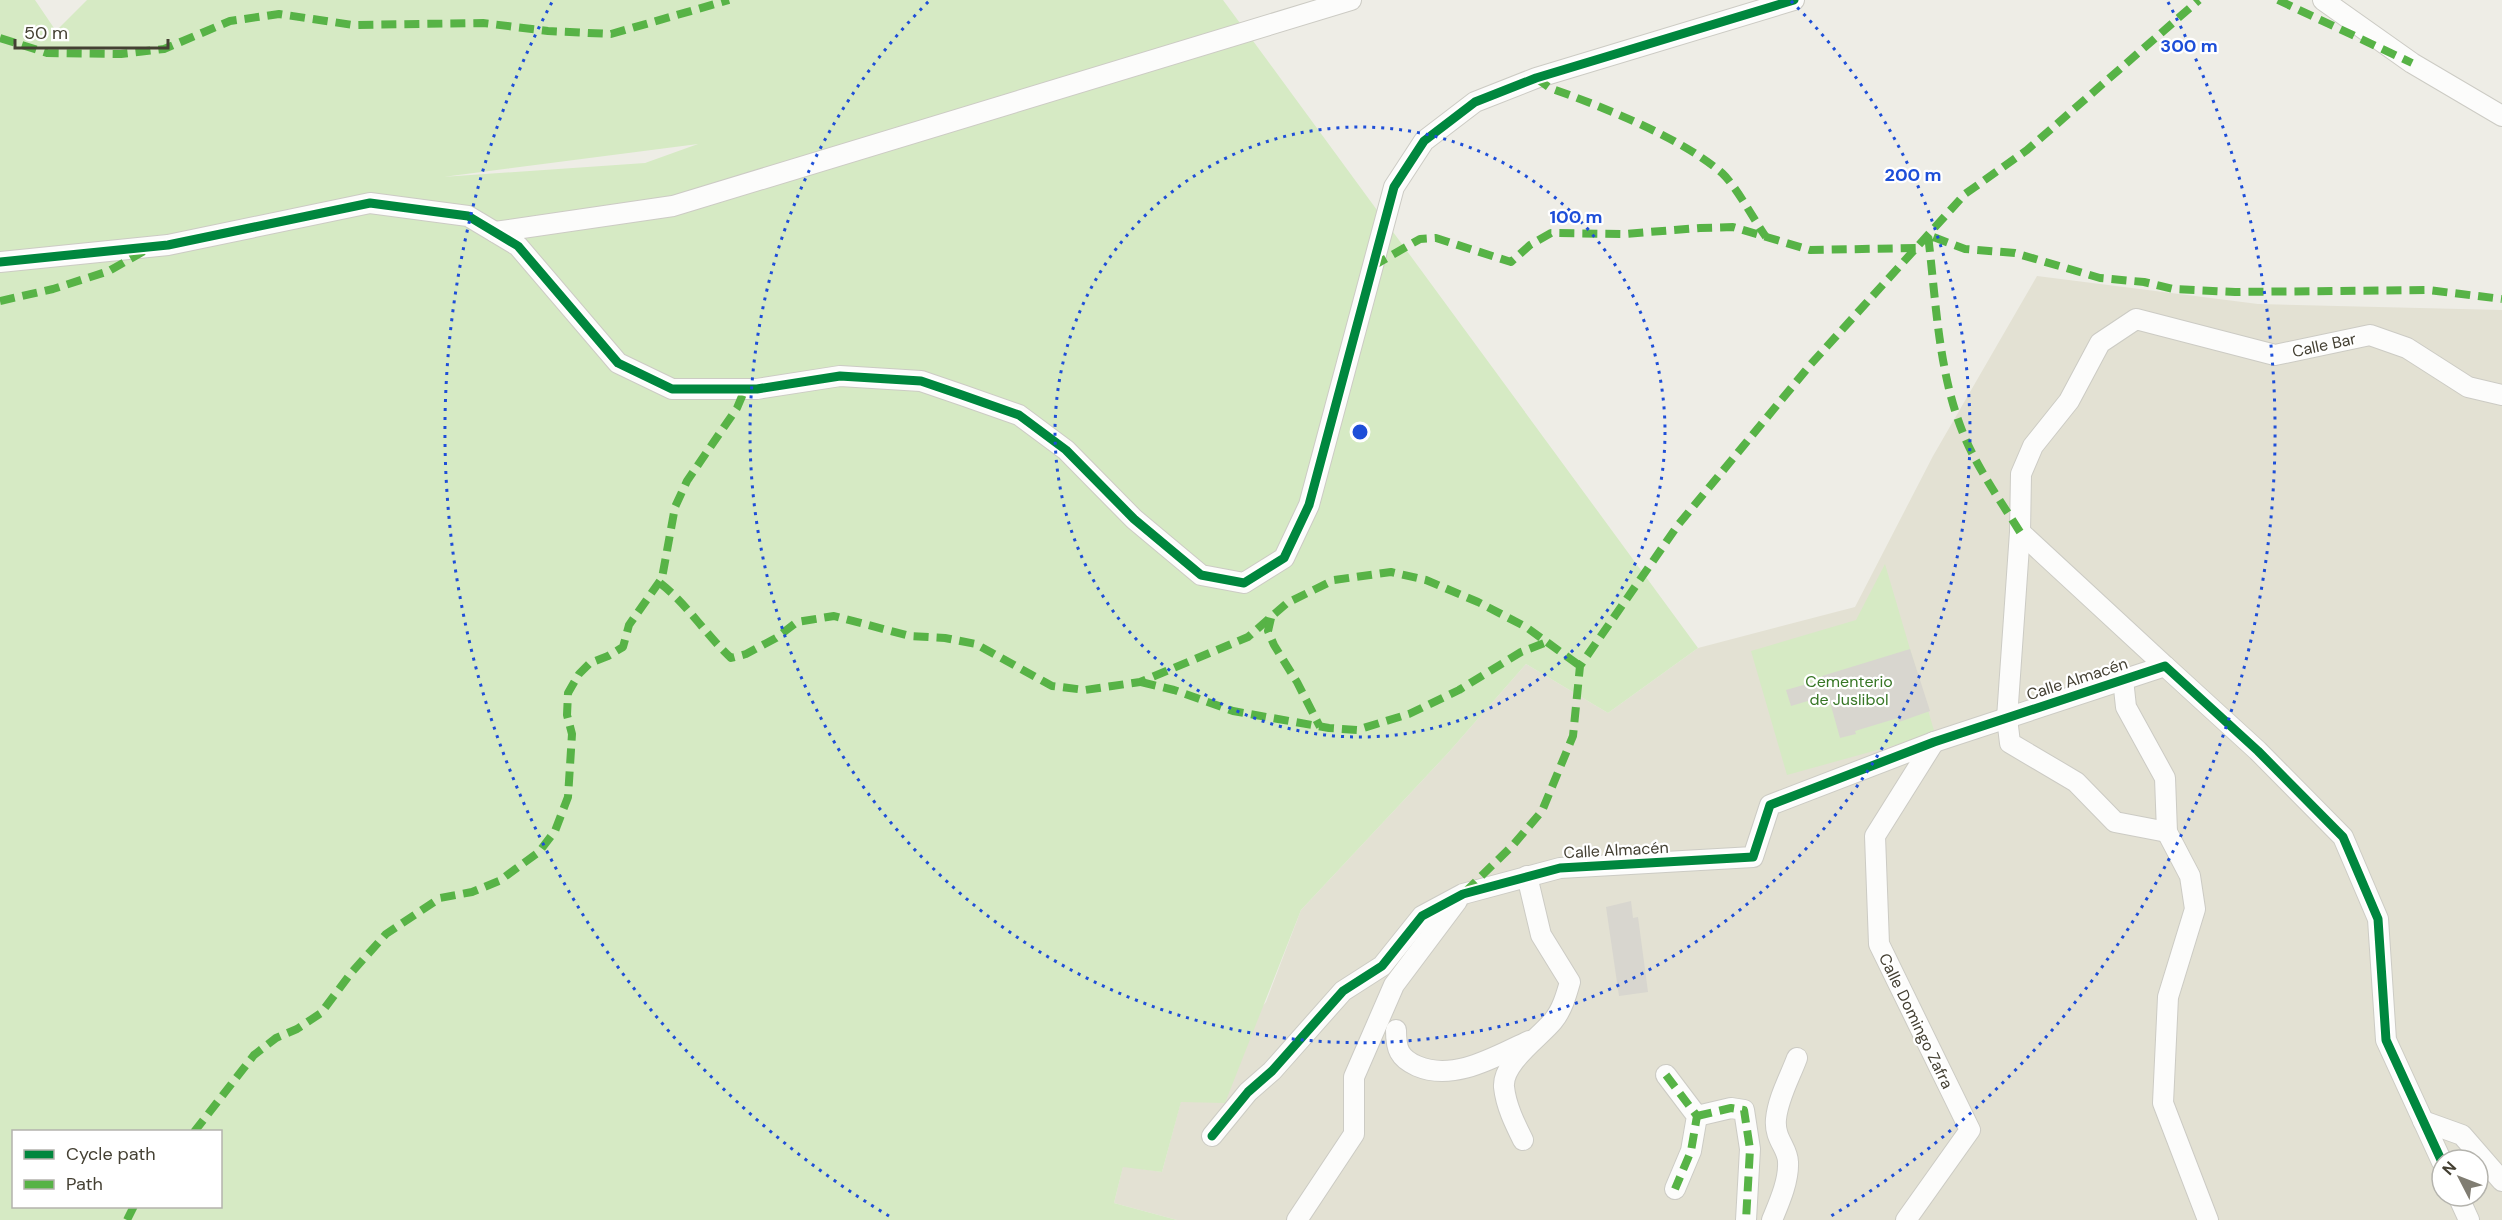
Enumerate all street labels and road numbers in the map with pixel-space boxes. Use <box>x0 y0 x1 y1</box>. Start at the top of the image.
street label: Calle Bar <box>2290 328 2358 362</box>
street label: Calle Almacén <box>2024 653 2130 705</box>
street label: Calle Almacén <box>1563 837 1669 863</box>
street label: Calle Domingo Zafra <box>1874 950 1958 1092</box>

